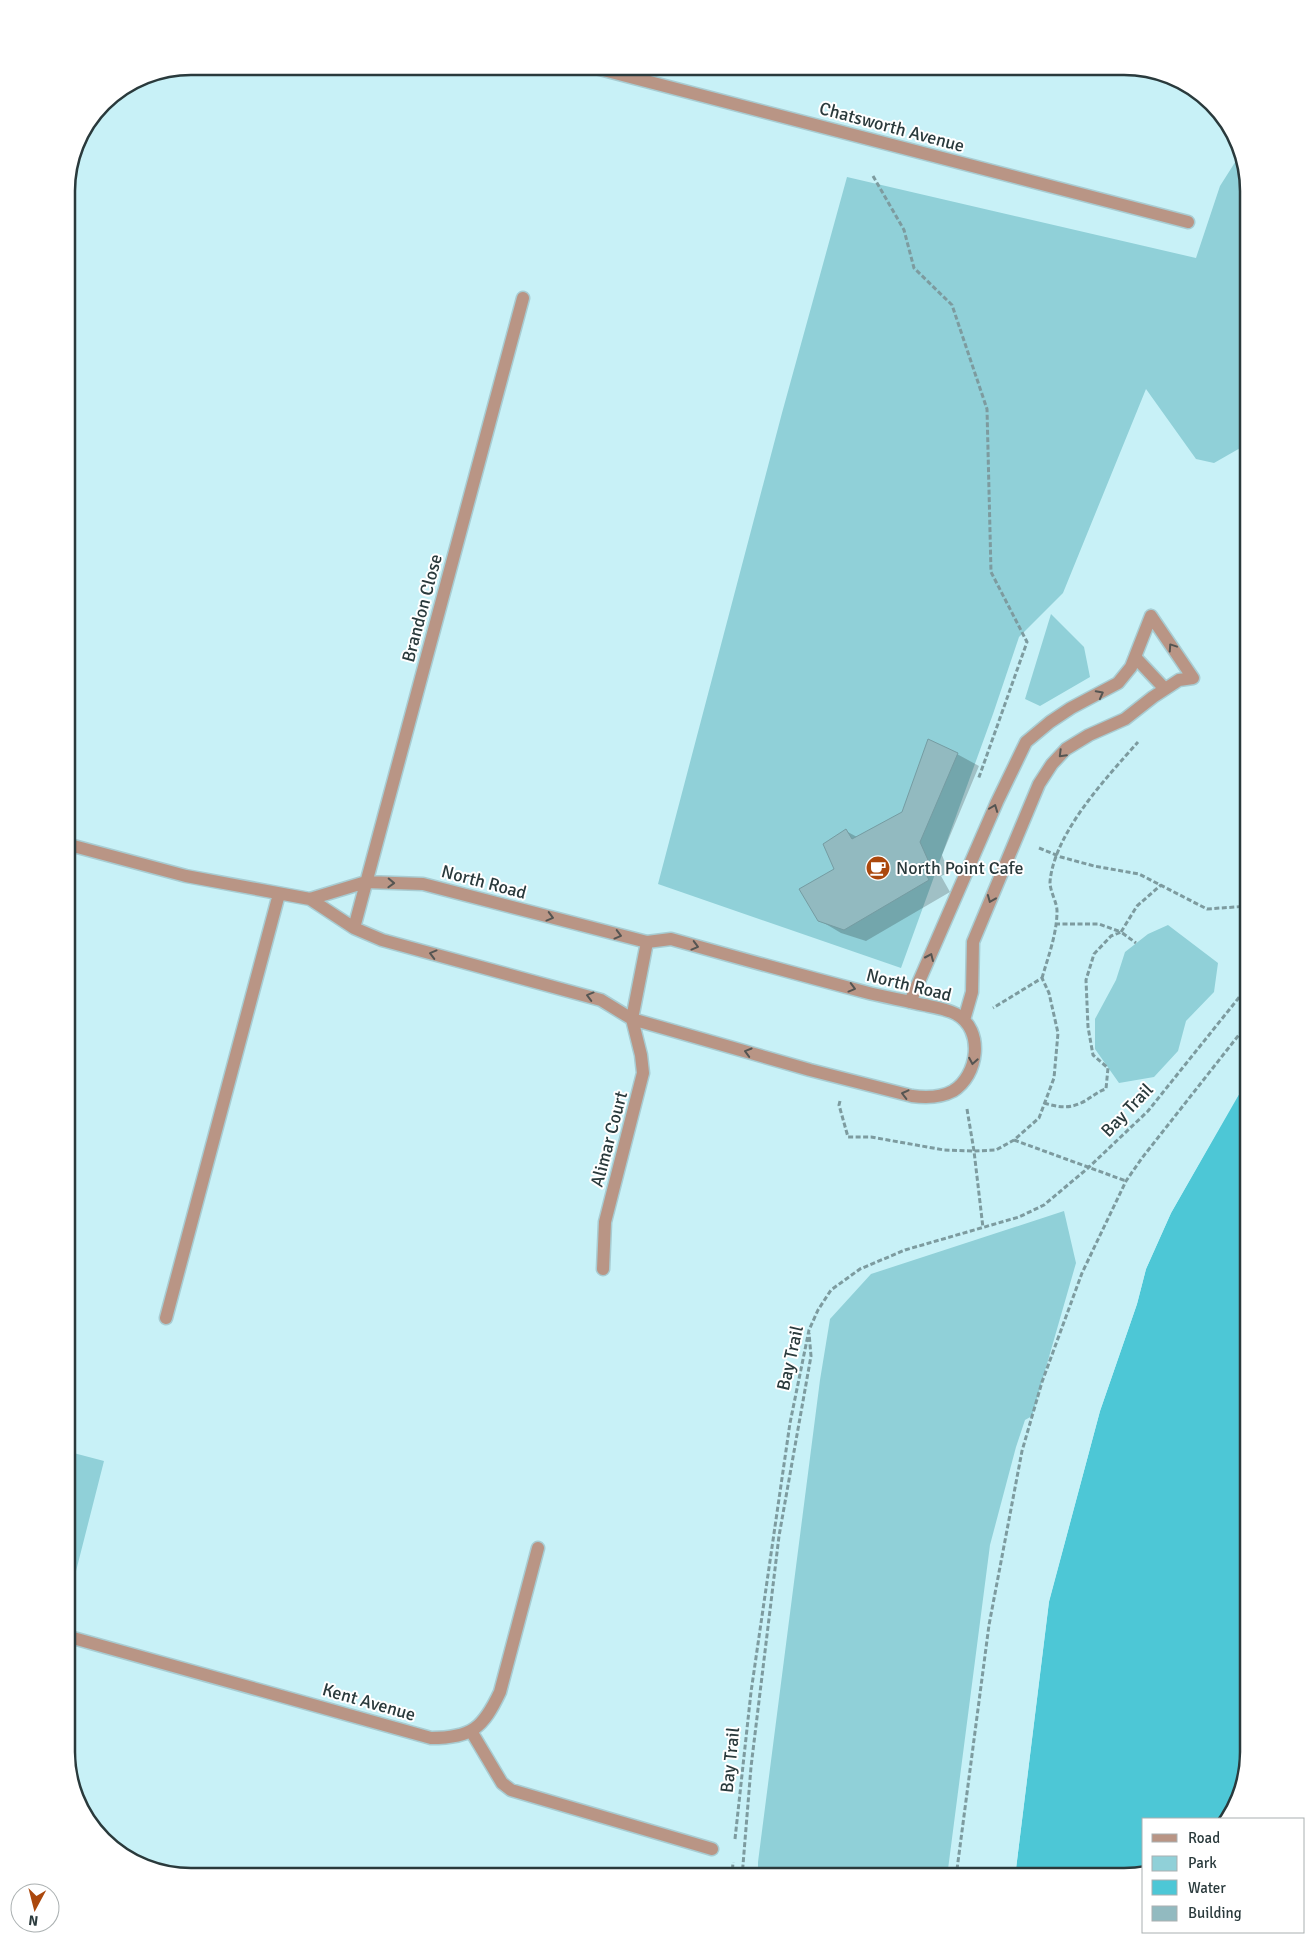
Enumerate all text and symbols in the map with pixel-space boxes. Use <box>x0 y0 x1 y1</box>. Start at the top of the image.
street label: Chatsworth Avenue <box>817 97 967 157</box>
street label: Brandon Close <box>397 552 447 664</box>
one-way arrow <box>1169 643 1178 653</box>
one-way arrow <box>1095 690 1104 700</box>
one-way arrow <box>1059 748 1068 757</box>
one-way arrow <box>988 804 998 813</box>
cafe icon: North Point Cafe <box>865 855 891 881</box>
place label: North Point Cafe <box>896 857 1023 879</box>
street label: North Road <box>439 860 529 904</box>
one-way arrow <box>388 878 396 888</box>
one-way arrow <box>987 894 997 903</box>
one-way arrow <box>545 911 554 922</box>
one-way arrow <box>613 929 622 940</box>
one-way arrow <box>690 940 698 950</box>
one-way arrow <box>429 949 438 959</box>
one-way arrow <box>923 953 934 962</box>
street label: North Road <box>864 964 954 1006</box>
one-way arrow <box>847 983 855 993</box>
one-way arrow <box>586 992 594 1002</box>
one-way arrow <box>745 1048 753 1058</box>
one-way arrow <box>969 1056 979 1065</box>
street label: Bay Trail <box>1096 1079 1158 1141</box>
street label: Alimar Court <box>586 1089 632 1189</box>
one-way arrow <box>901 1089 910 1100</box>
street label: Bay Trail <box>772 1323 808 1393</box>
street label: Kent Avenue <box>320 1678 418 1726</box>
street label: Bay Trail <box>716 1726 744 1794</box>
legend <box>1142 1818 1305 1933</box>
text: Road <box>1188 1829 1220 1847</box>
text: Park <box>1188 1854 1217 1872</box>
text: Water <box>1188 1879 1226 1897</box>
north arrow <box>10 1883 60 1933</box>
text: Building <box>1188 1904 1242 1922</box>
text: N <box>28 1911 39 1929</box>

